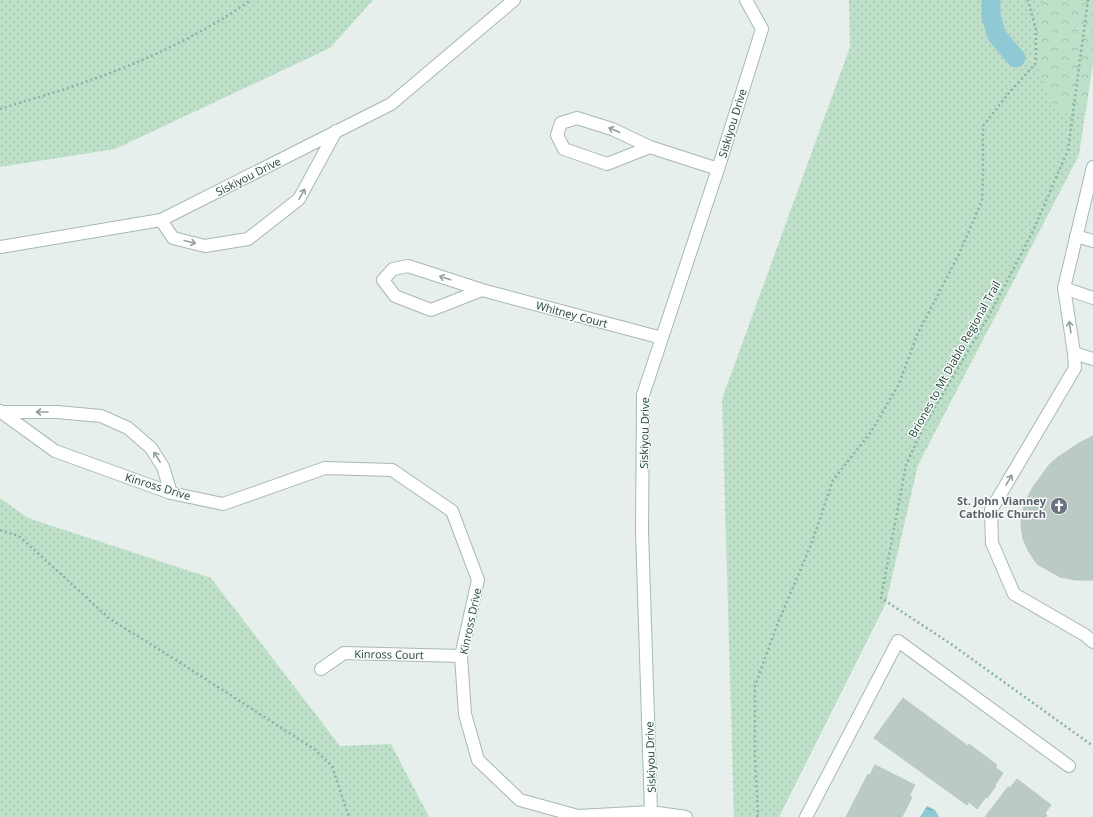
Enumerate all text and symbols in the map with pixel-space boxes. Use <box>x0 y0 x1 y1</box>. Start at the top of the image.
street label: Siskiyou Drive <box>714 87 750 159</box>
one-way arrow <box>609 126 621 133</box>
street label: Siskiyou Drive <box>213 153 283 199</box>
one-way arrow <box>298 188 306 200</box>
one-way arrow <box>183 239 196 246</box>
one-way arrow <box>438 274 451 281</box>
street label: Briones to Mt Diablo Regional Trail <box>905 278 1003 440</box>
street label: Whitney Court <box>535 297 610 331</box>
one-way arrow <box>1066 321 1074 334</box>
street label: Siskiyou Drive <box>636 397 652 469</box>
one-way arrow <box>36 408 49 416</box>
one-way arrow <box>153 452 161 463</box>
street label: Kinross Drive <box>123 469 193 503</box>
one-way arrow <box>1005 475 1013 487</box>
place label: St. John Vianney Catholic Church <box>957 493 1047 521</box>
church icon: St. John Vianney Catholic Church <box>1049 496 1069 516</box>
street label: Kinross Drive <box>456 586 484 656</box>
street label: Kinross Court <box>354 646 424 662</box>
street label: Siskiyou Drive <box>641 721 659 793</box>

